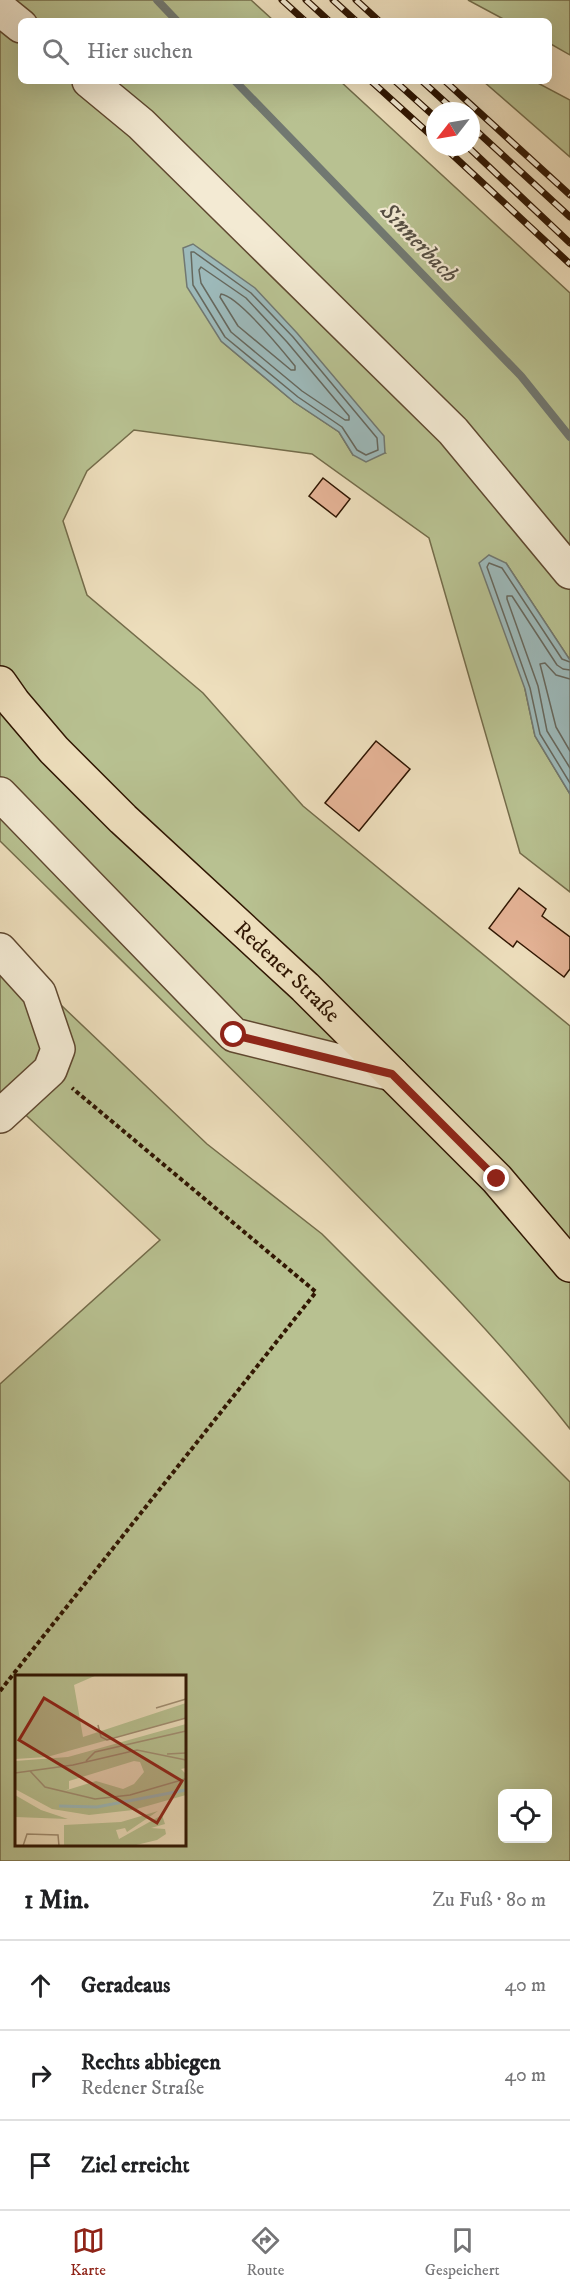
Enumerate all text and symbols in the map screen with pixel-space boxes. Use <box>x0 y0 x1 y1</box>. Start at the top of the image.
search box <box>18 18 552 84</box>
icon: search <box>39 35 72 68</box>
text: Hier suchen <box>87 38 193 65</box>
north arrow <box>426 102 480 156</box>
water label: Sinnerbach <box>373 196 465 290</box>
street label: Redener Straße <box>229 915 346 1028</box>
route start <box>220 1021 246 1047</box>
route end <box>483 1165 509 1191</box>
inset map <box>15 1675 186 1846</box>
map controls <box>498 1789 552 1843</box>
button: locate <box>498 1789 552 1843</box>
text: 1 Min. <box>24 1884 89 1917</box>
text: Zu Fuß · 80 m <box>432 1888 546 1913</box>
icon: ahead <box>24 1969 57 2002</box>
text: Geradeaus <box>81 1972 170 1999</box>
text: 40 m <box>504 1973 546 1998</box>
text: Rechts abbiegen <box>81 2049 221 2076</box>
icon: right <box>24 2059 57 2092</box>
text: 40 m <box>504 2063 546 2088</box>
text: Redener Straße <box>81 2076 204 2101</box>
icon: arrive <box>24 2149 57 2182</box>
text: Ziel erreicht <box>81 2152 189 2179</box>
tab: Karte <box>70 2224 106 2280</box>
tab: Route <box>247 2224 284 2280</box>
tab: Gespeichert <box>425 2224 500 2280</box>

